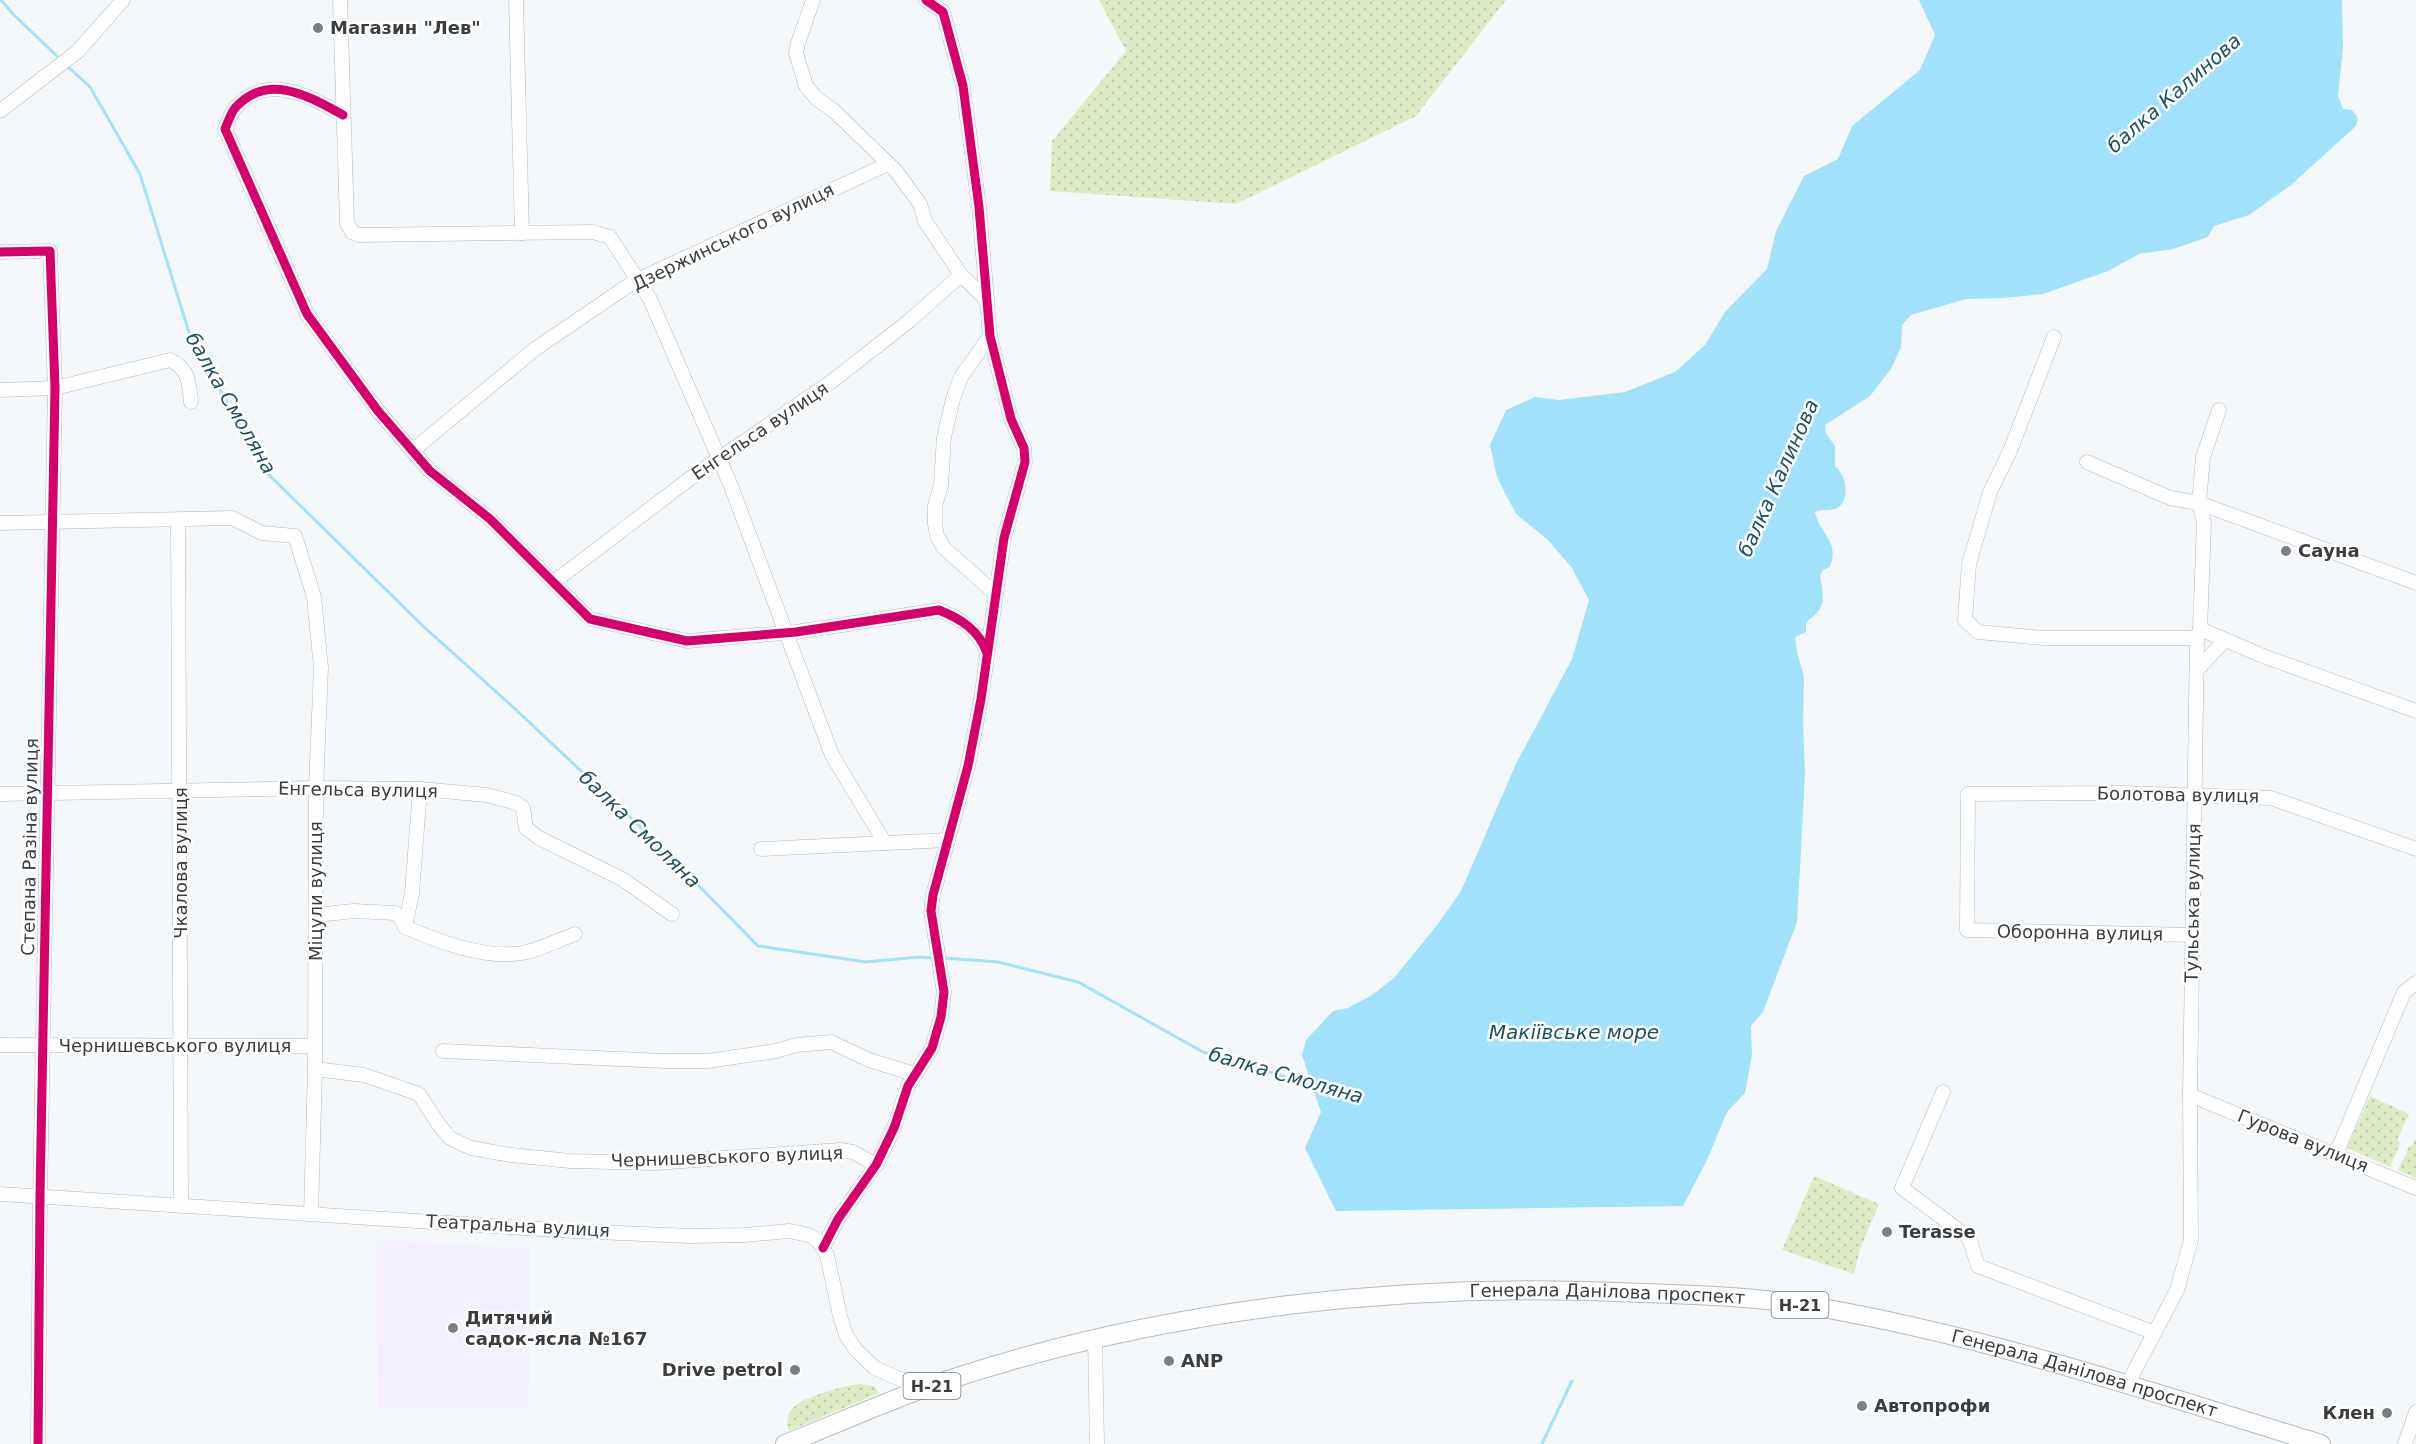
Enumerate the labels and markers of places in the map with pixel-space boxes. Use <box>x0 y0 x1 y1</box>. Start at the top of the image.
place label: Магазин "Лев" <box>330 17 481 38</box>
marker: Магазин "Лев" <box>311 21 325 35</box>
place label: Сауна <box>2298 540 2360 561</box>
marker: Сауна <box>2279 544 2293 558</box>
place label: Terasse <box>1899 1221 1976 1242</box>
marker: Terasse <box>1880 1225 1894 1239</box>
place label: Дитячий садок-ясла №167 <box>465 1307 647 1349</box>
marker: Дитячий садок-ясла №167 <box>446 1321 460 1335</box>
place label: ANP <box>1181 1350 1223 1371</box>
marker: ANP <box>1162 1354 1176 1368</box>
place label: Drive petrol <box>662 1359 783 1380</box>
marker: Drive petrol <box>788 1363 802 1377</box>
place label: Автопрофи <box>1874 1395 1990 1416</box>
marker: Автопрофи <box>1855 1399 1869 1413</box>
place label: Клен <box>2322 1402 2375 1423</box>
marker: Клен <box>2380 1406 2394 1420</box>

